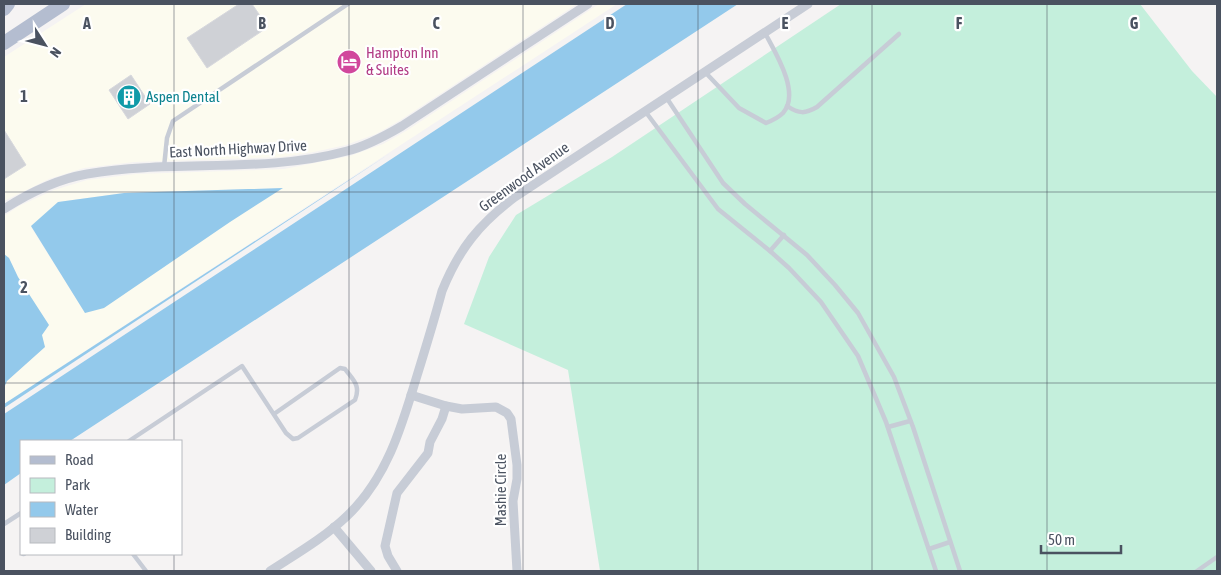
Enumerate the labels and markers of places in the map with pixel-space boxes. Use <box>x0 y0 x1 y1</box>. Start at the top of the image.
place label: Hampton Inn & Suites <box>366 44 439 78</box>
hotel icon: Hampton Inn & Suites <box>336 49 362 75</box>
building icon: Aspen Dental <box>116 84 142 110</box>
place label: Aspen Dental <box>146 88 220 105</box>

